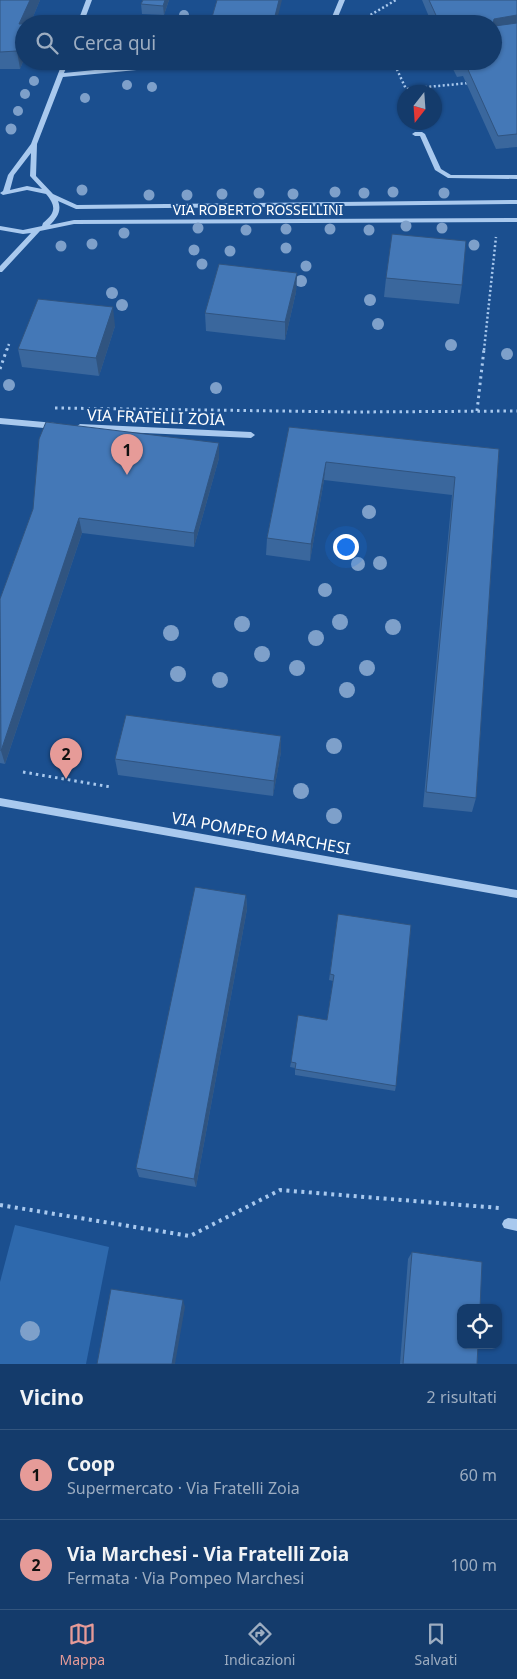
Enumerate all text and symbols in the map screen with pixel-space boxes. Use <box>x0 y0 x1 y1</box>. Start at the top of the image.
search box <box>15 15 502 70</box>
icon: search <box>33 29 61 57</box>
text: Cerca qui <box>73 30 156 56</box>
north arrow <box>397 85 442 130</box>
street label: VIA ROBERTO ROSSELLINI <box>173 200 344 219</box>
street label: VIA FRATELLI ZOIA <box>87 404 226 430</box>
pin: 1 <box>111 434 143 475</box>
your location <box>333 534 359 560</box>
pin: 2 <box>50 738 82 779</box>
street label: VIA POMPEO MARCHESI <box>170 806 352 860</box>
map controls <box>457 1304 502 1349</box>
button: locate <box>457 1304 502 1349</box>
text: Vicino <box>20 1383 84 1411</box>
text: 2 risultati <box>427 1386 497 1408</box>
text: Coop <box>67 1451 115 1477</box>
text: 1 <box>31 1464 41 1486</box>
text: 60 m <box>460 1464 497 1486</box>
text: Supermercato · Via Fratelli Zoia <box>67 1477 300 1499</box>
text: Via Marchesi - Via Fratelli Zoia <box>67 1541 349 1567</box>
text: 2 <box>31 1554 41 1576</box>
text: 100 m <box>450 1554 497 1576</box>
text: Fermata · Via Pompeo Marchesi <box>67 1567 304 1589</box>
tab: Mappa <box>60 1620 105 1669</box>
tab: Indicazioni <box>224 1620 295 1669</box>
tab: Salvati <box>415 1620 457 1669</box>

